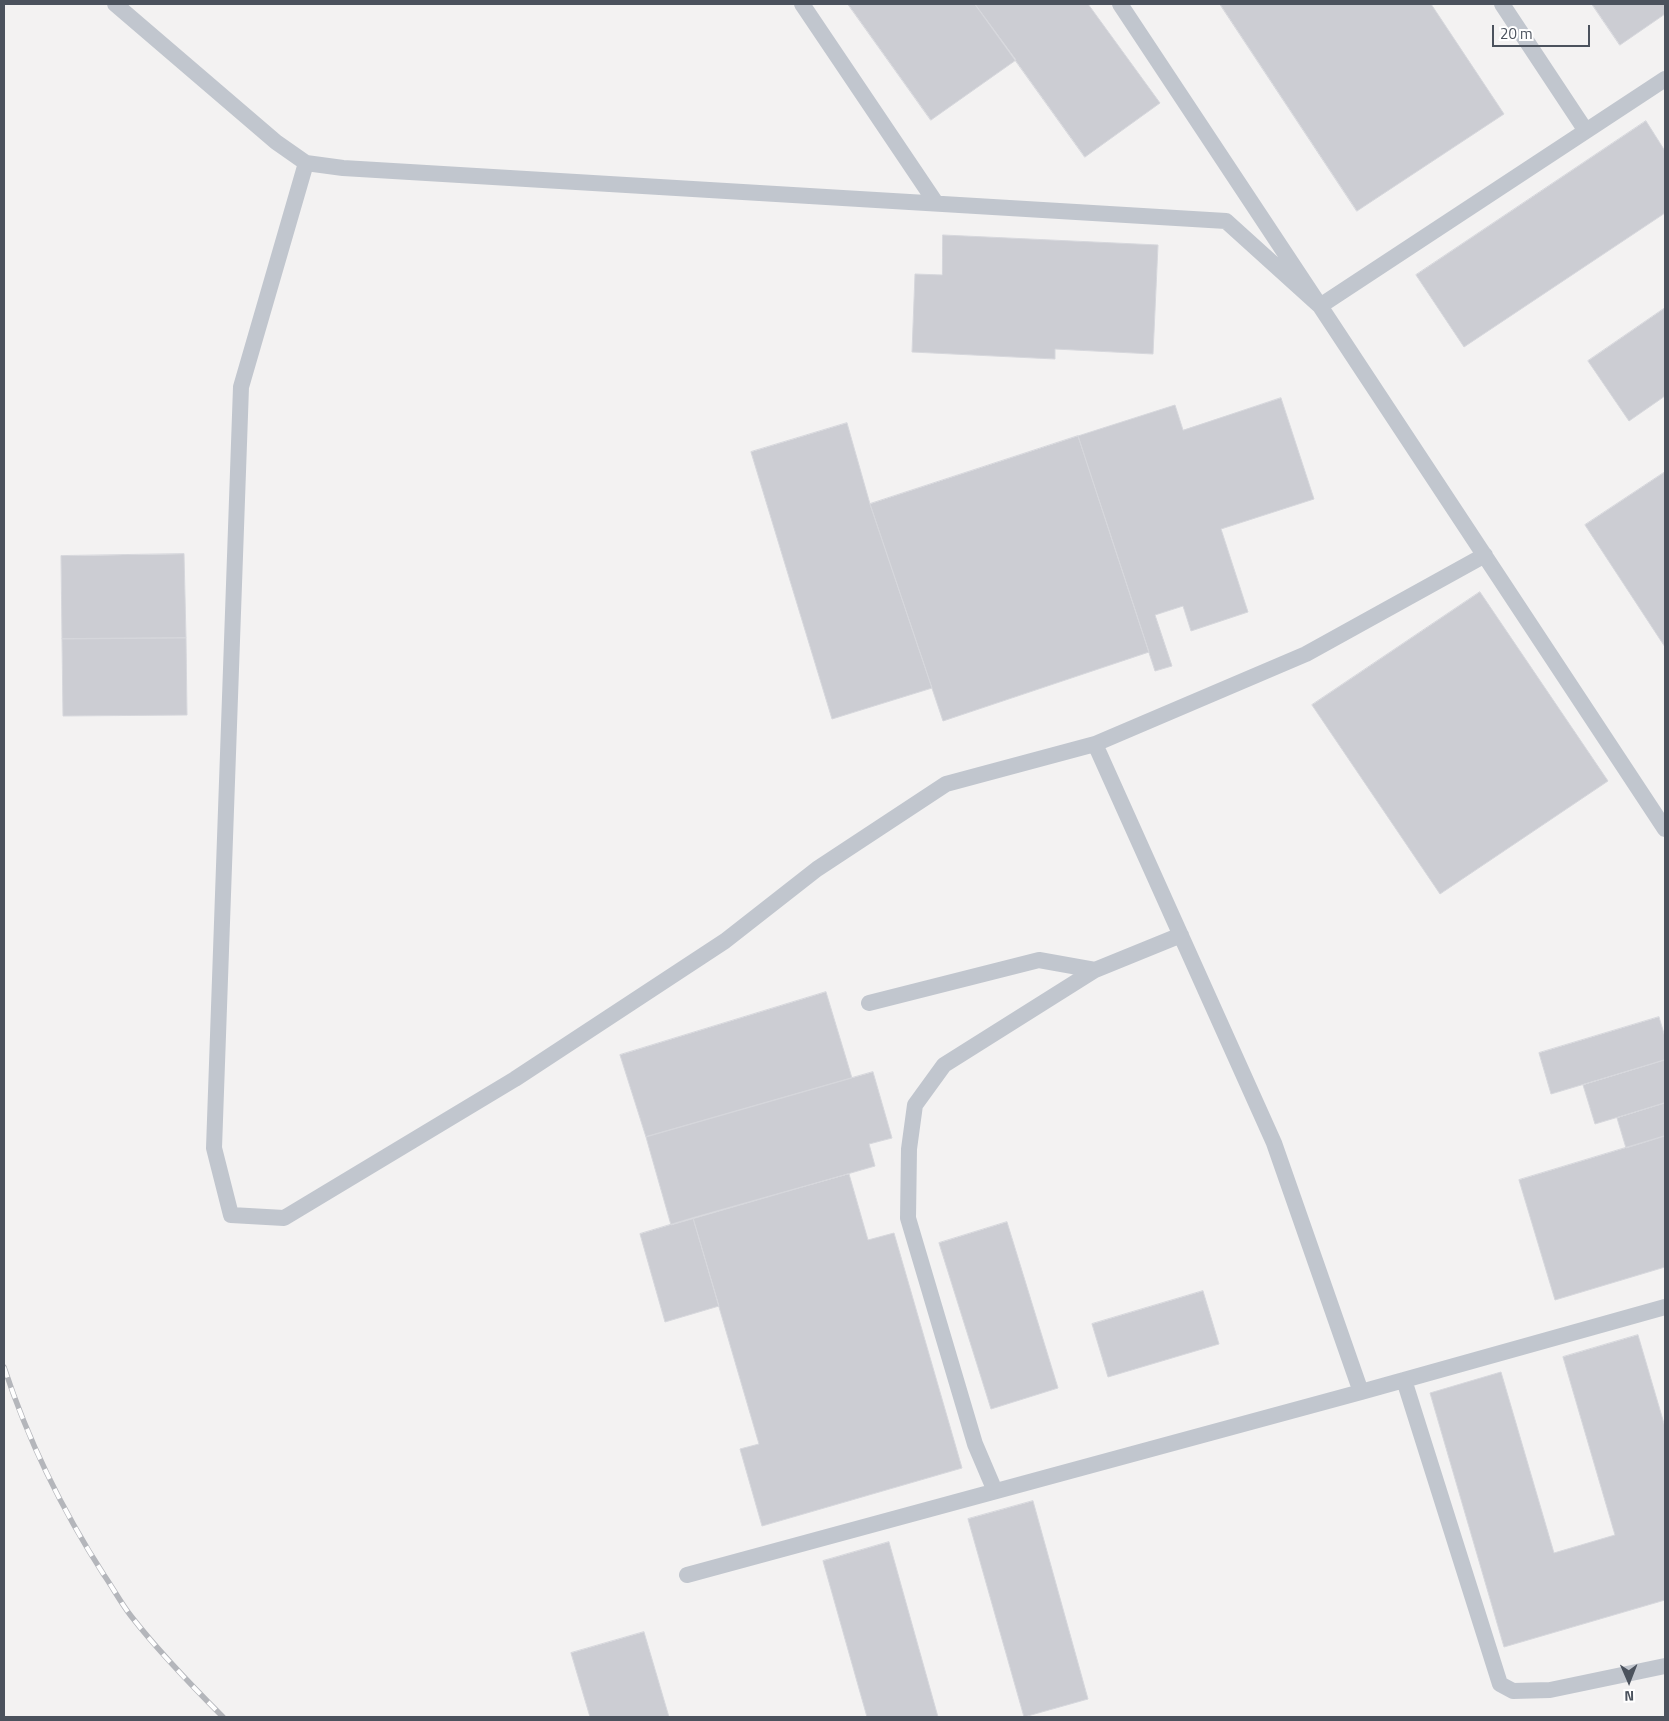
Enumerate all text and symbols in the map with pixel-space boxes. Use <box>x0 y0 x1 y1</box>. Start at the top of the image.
scale bar <box>1494 15 1592 47</box>
text: 20 m <box>1500 22 1533 45</box>
north arrow <box>1604 1656 1654 1706</box>
text: N <box>1624 1686 1634 1707</box>

